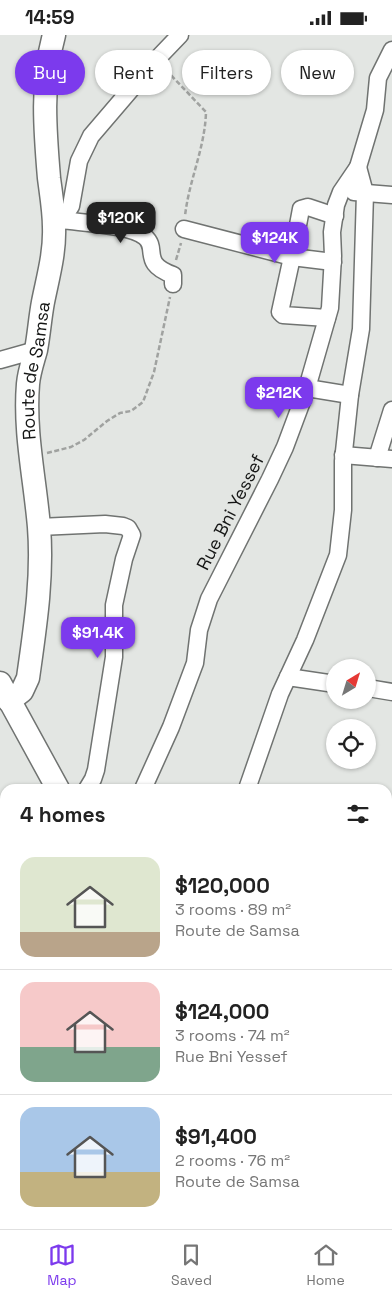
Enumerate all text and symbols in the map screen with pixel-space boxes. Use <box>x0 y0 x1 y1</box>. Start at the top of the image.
text: 14:59 <box>25 5 74 30</box>
chip: Buy <box>15 50 85 95</box>
chip: Rent <box>95 50 172 95</box>
chip: Filters <box>182 50 271 95</box>
chip: New <box>281 50 354 95</box>
pin: $120K <box>86 201 156 244</box>
text: $120K <box>98 207 144 228</box>
pin: $124K <box>240 221 310 264</box>
text: $124K <box>252 227 298 248</box>
street label: Route de Samsa <box>16 300 54 441</box>
pin: $212K <box>244 377 314 419</box>
text: $212K <box>256 382 302 403</box>
street label: Rue Bni Yessef <box>191 450 269 574</box>
pin: $91.4K <box>57 617 139 659</box>
text: $91.4K <box>72 622 124 643</box>
north arrow <box>326 659 376 709</box>
map controls <box>326 659 376 769</box>
button: locate <box>326 719 376 769</box>
icon: filters <box>344 800 372 828</box>
text: 4 homes <box>20 801 106 828</box>
text: $120,000 <box>175 872 270 899</box>
icon: home <box>60 877 120 937</box>
text: 3 rooms · 89 m² <box>175 899 291 920</box>
text: Route de Samsa <box>175 920 300 941</box>
text: $124,000 <box>175 998 269 1025</box>
icon: home <box>60 1002 120 1062</box>
text: 3 rooms · 74 m² <box>175 1025 290 1046</box>
text: Rue Bni Yessef <box>175 1046 288 1067</box>
text: $91,400 <box>175 1123 257 1150</box>
icon: home <box>60 1127 120 1187</box>
text: 2 rooms · 76 m² <box>175 1150 290 1171</box>
text: Route de Samsa <box>175 1171 300 1192</box>
tab: Map <box>47 1241 76 1289</box>
tab: Saved <box>171 1241 212 1289</box>
tab: Home <box>307 1241 345 1289</box>

